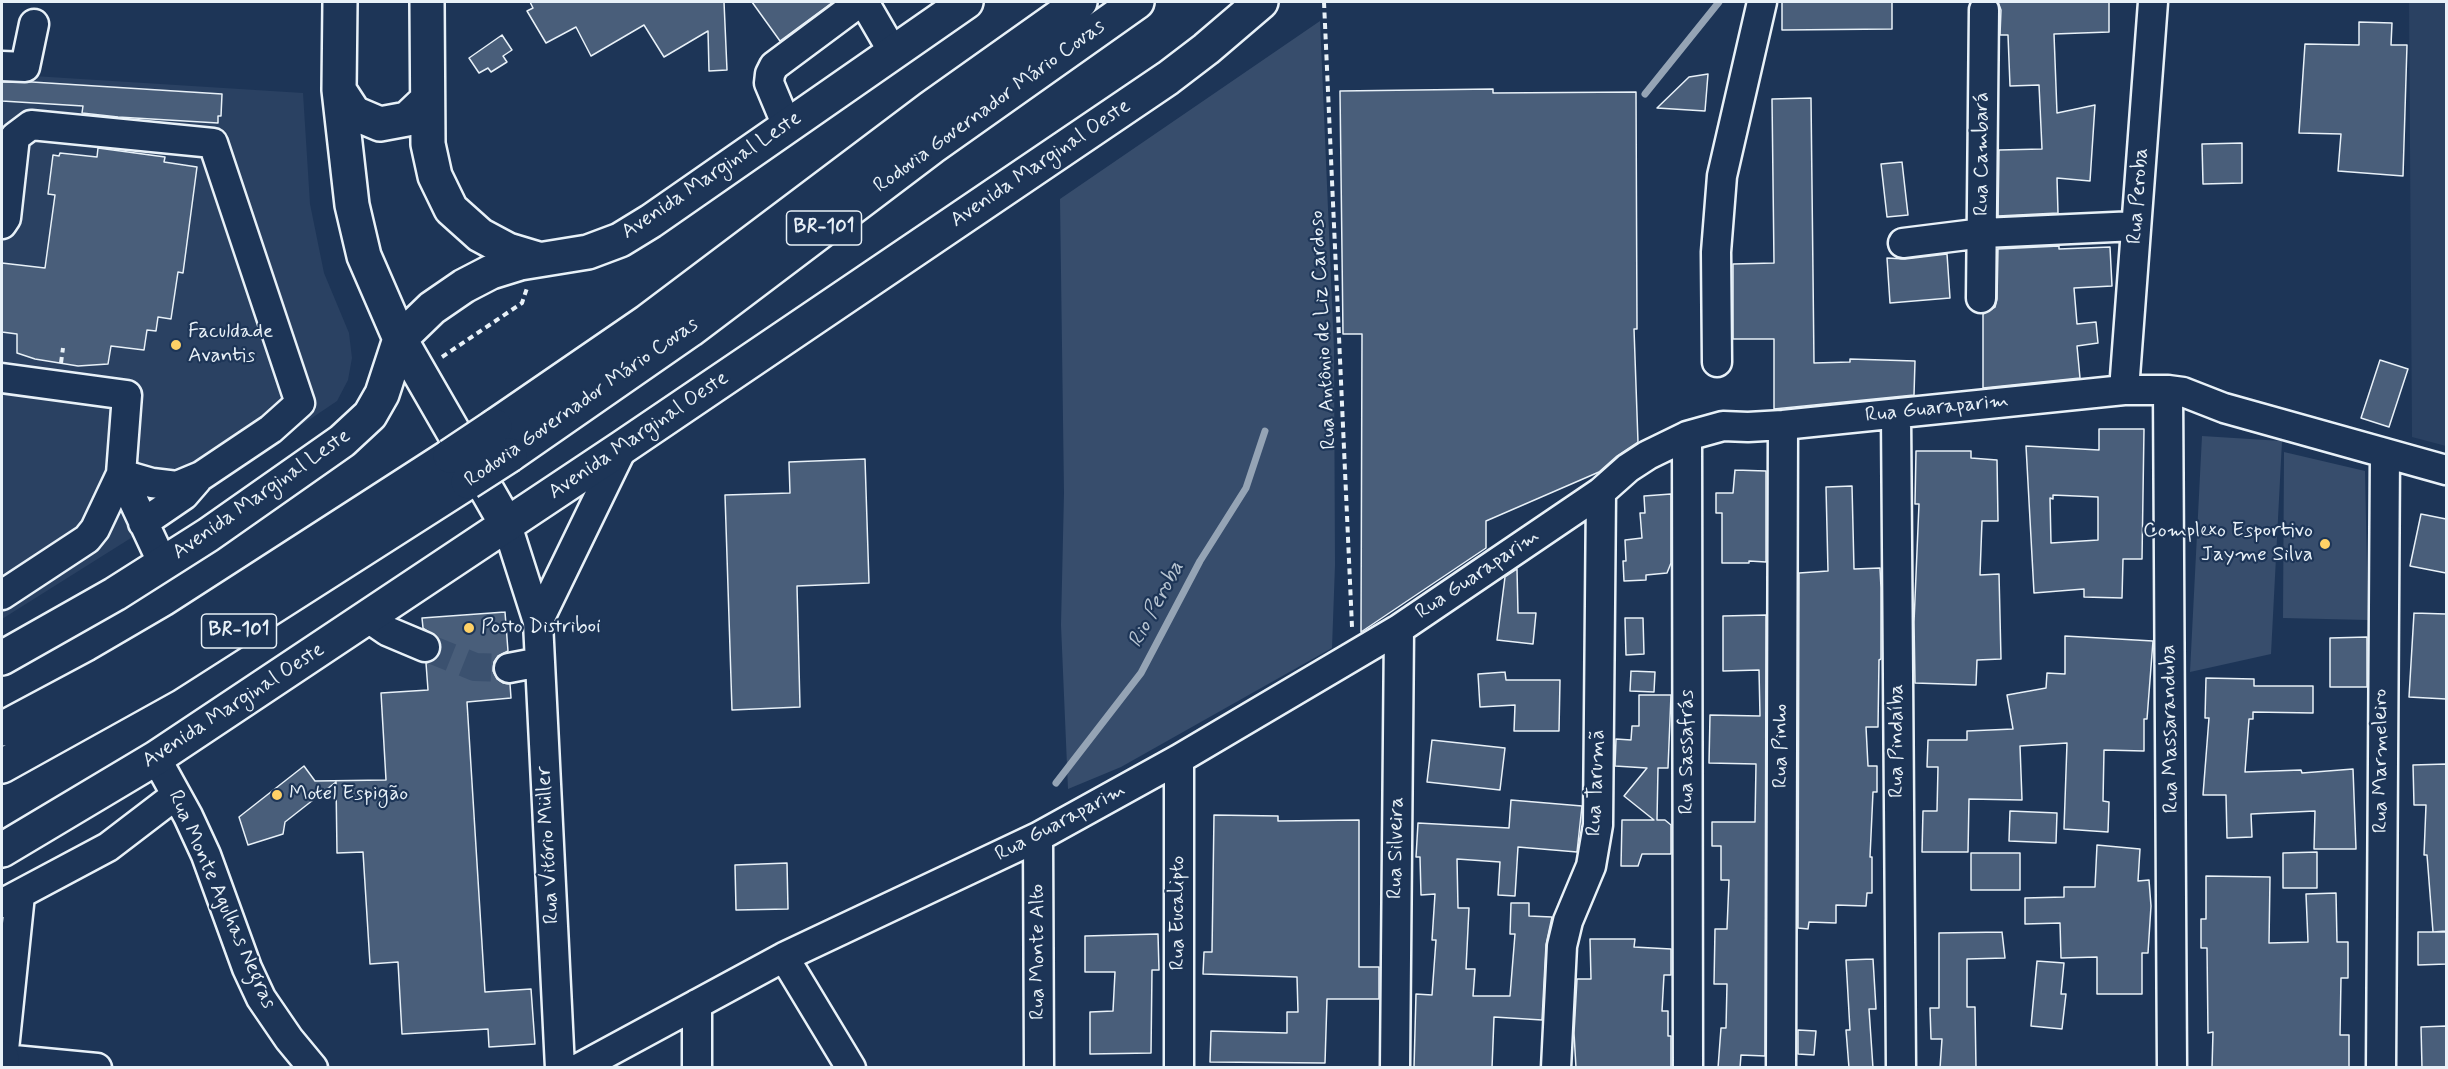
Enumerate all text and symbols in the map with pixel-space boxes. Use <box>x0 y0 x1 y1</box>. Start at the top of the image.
street label: Rodovia Governador Mário Covas <box>869 15 1111 199</box>
street label: Rua Cambará <box>1970 92 1996 216</box>
street label: Avenida Marginal Oeste <box>946 94 1136 234</box>
street label: Avenida Marginal Leste <box>617 106 807 246</box>
street label: Rua Peroba <box>2123 147 2155 245</box>
street label: Rua Antônio de Liz Cardoso <box>1305 210 1343 450</box>
road number: BR-101 <box>786 211 862 245</box>
street label: Rodovia Governador Mário Covas <box>460 312 704 494</box>
place label: Faculdade Avantis <box>188 320 273 370</box>
marker: Faculdade Avantis <box>169 338 183 352</box>
street label: Avenida Marginal Oeste <box>544 366 734 506</box>
street label: Rua Guaraparim <box>1864 389 2010 429</box>
street label: Avenida Marginal Leste <box>168 424 356 566</box>
place label: Complexo Esportivo Jayme Silva <box>2143 519 2313 569</box>
street label: Rua Guaraparim <box>1411 524 1545 626</box>
marker: Complexo Esportivo Jayme Silva <box>2318 537 2332 551</box>
water label: Rio Peroba <box>1123 557 1191 653</box>
road number: BR-101 <box>202 614 276 648</box>
place label: Posto Distriboi <box>481 615 601 641</box>
marker: Posto Distriboi <box>462 621 476 635</box>
street label: Avenida Marginal Oeste <box>138 638 330 774</box>
street label: Rua Massaranduba <box>2157 644 2185 814</box>
street label: Rua Pindaíba <box>1885 684 1911 798</box>
street label: Rua Marmeleiro <box>2369 689 2395 833</box>
street label: Rua Sassafrás <box>1675 690 1701 814</box>
street label: Rua Pinho <box>1769 704 1795 788</box>
street label: Rua Tarumã <box>1583 729 1611 837</box>
street label: Rua Vitório Müller <box>532 765 566 925</box>
street label: Rua Guaraparim <box>991 778 1131 868</box>
place label: Motel Espigão <box>289 782 408 808</box>
street label: Rua Monte Agulhas Negras <box>161 787 281 1013</box>
marker: Motel Espigão <box>270 788 284 802</box>
street label: Rua Silveira <box>1384 797 1410 899</box>
street label: Rua Eucalipto <box>1166 855 1192 971</box>
street label: Rua Monte Alto <box>1026 884 1052 1020</box>

